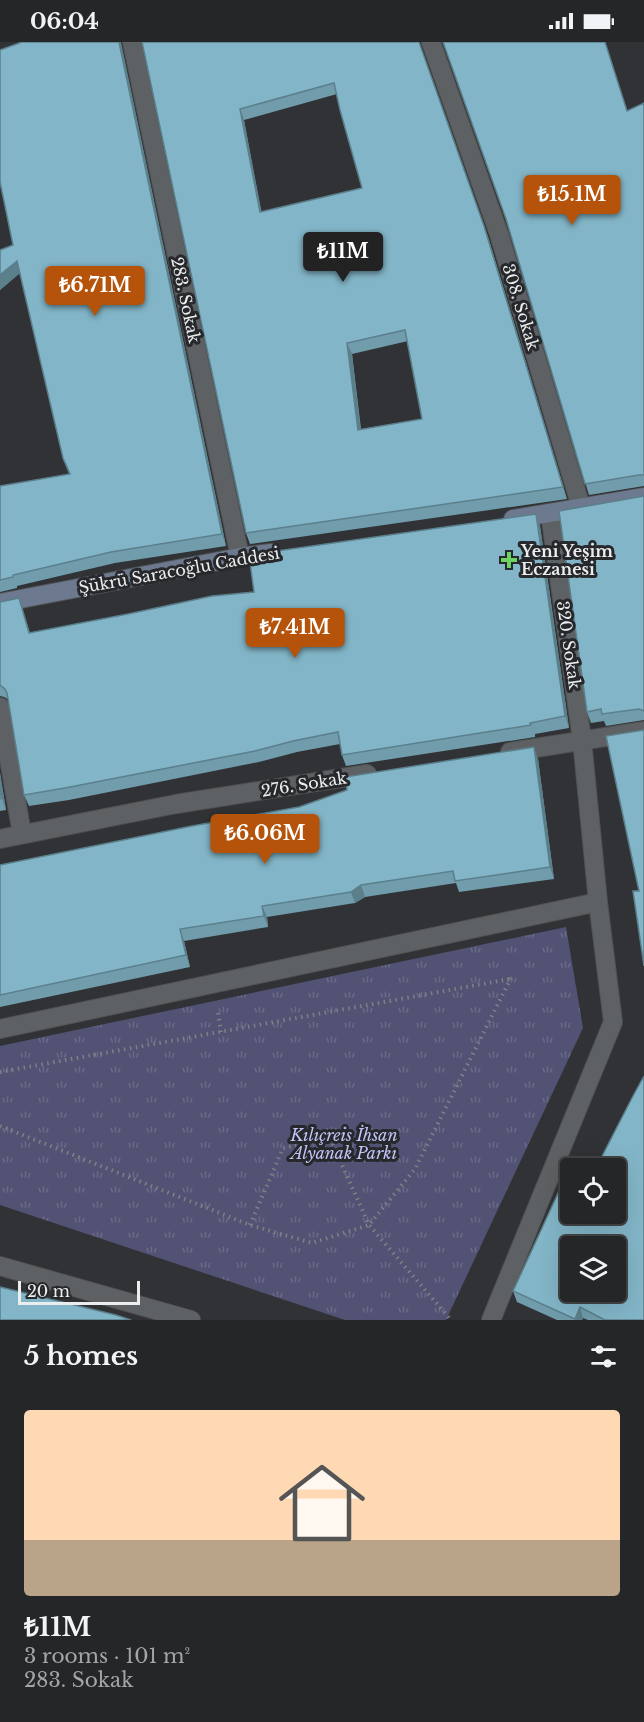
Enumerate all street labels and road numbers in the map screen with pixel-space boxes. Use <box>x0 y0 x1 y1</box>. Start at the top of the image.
street label: 283. Sokak <box>167 255 205 345</box>
street label: 308. Sokak <box>498 261 544 353</box>
street label: Şükrü Saracoğlu Caddesi <box>77 542 282 598</box>
street label: 320. Sokak <box>553 600 585 691</box>
street label: 276. Sokak <box>260 767 348 801</box>

